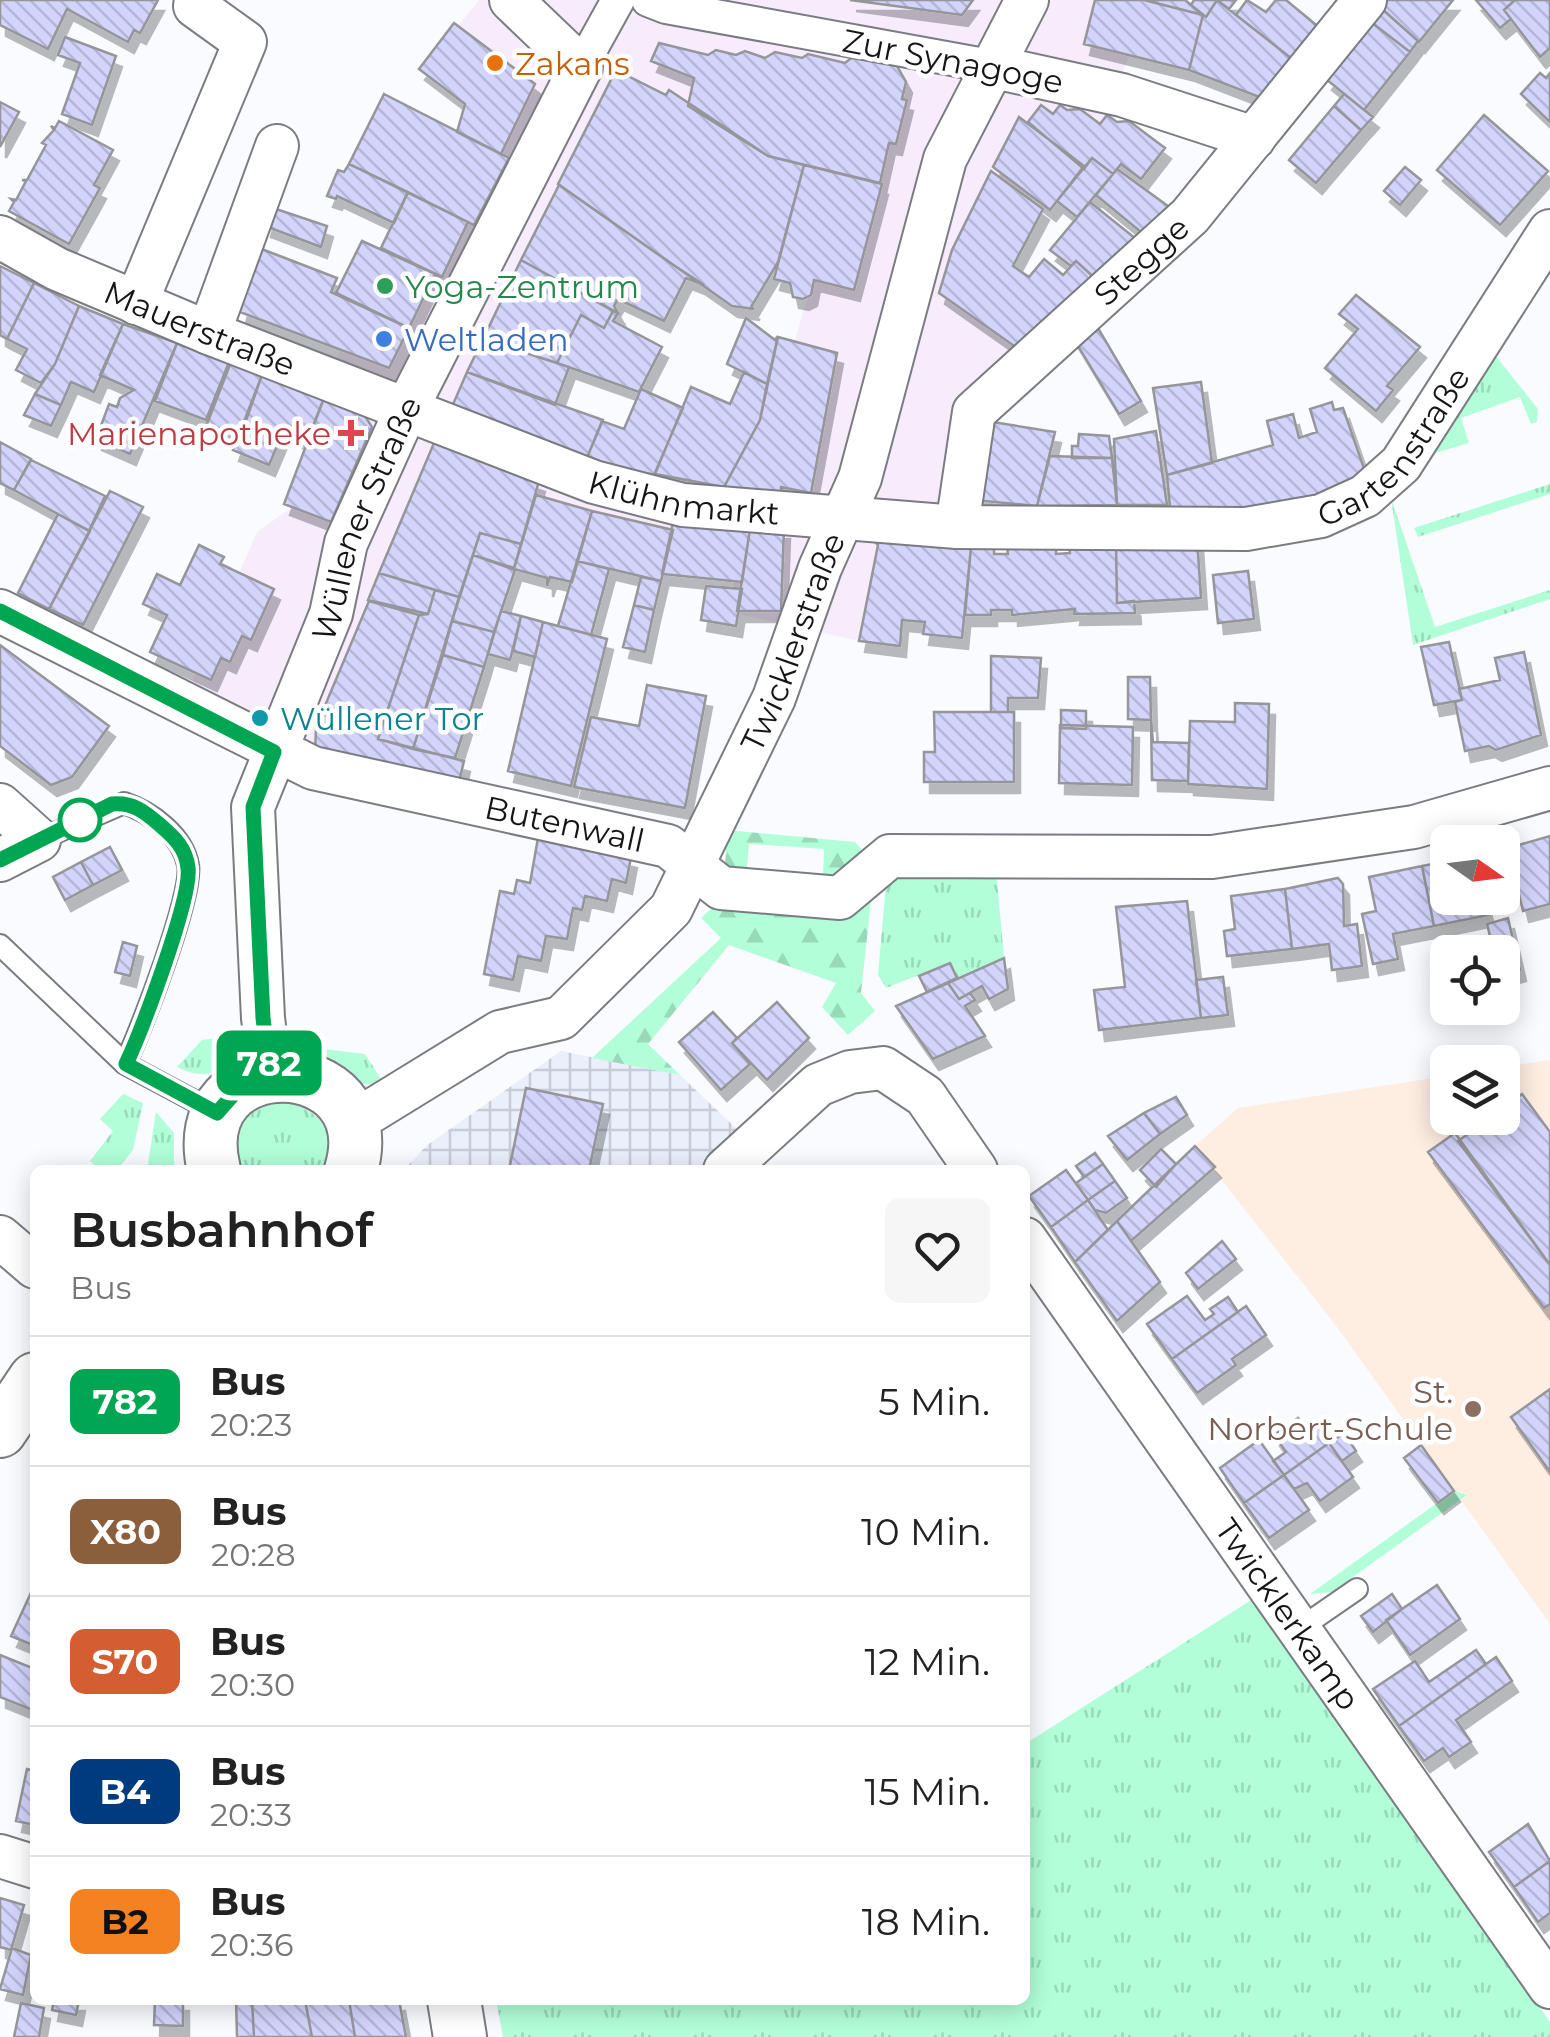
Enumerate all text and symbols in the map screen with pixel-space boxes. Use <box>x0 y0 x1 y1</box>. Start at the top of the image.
street label: Zur Synagoge <box>839 20 1067 102</box>
place label: Zakans <box>515 44 630 83</box>
marker: Zakans <box>484 52 506 74</box>
street label: Stegge <box>1086 207 1197 313</box>
place label: Yoga-Zentrum <box>405 267 639 306</box>
street label: Mauerstraße <box>98 272 301 384</box>
marker: Yoga-Zentrum <box>374 275 396 297</box>
place label: Weltladen <box>404 320 569 359</box>
marker: Weltladen <box>373 328 395 350</box>
street label: Gartenstraße <box>1311 360 1477 535</box>
street label: Wüllener Straße <box>303 390 429 646</box>
place label: Marienapotheke <box>67 414 331 453</box>
marker: Marienapotheke <box>340 422 362 444</box>
street label: Klühnmarkt <box>584 462 781 532</box>
street label: Twicklerstraße <box>732 526 853 758</box>
place label: Wüllener Tor <box>280 699 484 738</box>
marker: Wüllener Tor <box>249 707 271 729</box>
street label: Butenwall <box>481 787 648 860</box>
unlabelled marker <box>59 799 101 841</box>
north arrow <box>1430 825 1520 915</box>
map controls <box>1430 825 1520 1135</box>
button: locate <box>1430 935 1520 1025</box>
line badge: 782 <box>212 1030 326 1096</box>
text: 782 <box>237 1042 301 1085</box>
button: layers <box>1430 1045 1520 1135</box>
button: heart <box>885 1198 990 1303</box>
text: Busbahnhof <box>70 1201 373 1259</box>
text: Bus <box>70 1268 131 1307</box>
text: Bus <box>210 1358 285 1405</box>
place label: St. Norbert-Schule <box>1207 1372 1453 1448</box>
text: 5 Min. <box>878 1378 990 1425</box>
text: 782 <box>93 1380 157 1423</box>
marker: St. Norbert-Schule <box>1462 1398 1484 1420</box>
text: 20:23 <box>210 1405 292 1444</box>
text: Bus <box>211 1488 286 1535</box>
text: 10 Min. <box>861 1508 990 1555</box>
text: X80 <box>90 1510 161 1553</box>
street label: Twicklerkamp <box>1208 1511 1369 1717</box>
text: 20:28 <box>211 1535 296 1574</box>
text: Bus <box>210 1618 285 1665</box>
text: 12 Min. <box>864 1638 990 1685</box>
text: S70 <box>92 1640 158 1683</box>
text: 20:30 <box>210 1665 295 1704</box>
text: Bus <box>210 1748 285 1795</box>
text: 15 Min. <box>865 1768 990 1815</box>
text: B4 <box>100 1770 150 1813</box>
text: 20:33 <box>210 1795 292 1834</box>
text: Bus <box>210 1878 285 1925</box>
text: 18 Min. <box>862 1898 990 1945</box>
text: B2 <box>101 1900 149 1943</box>
text: 20:36 <box>210 1925 294 1964</box>

